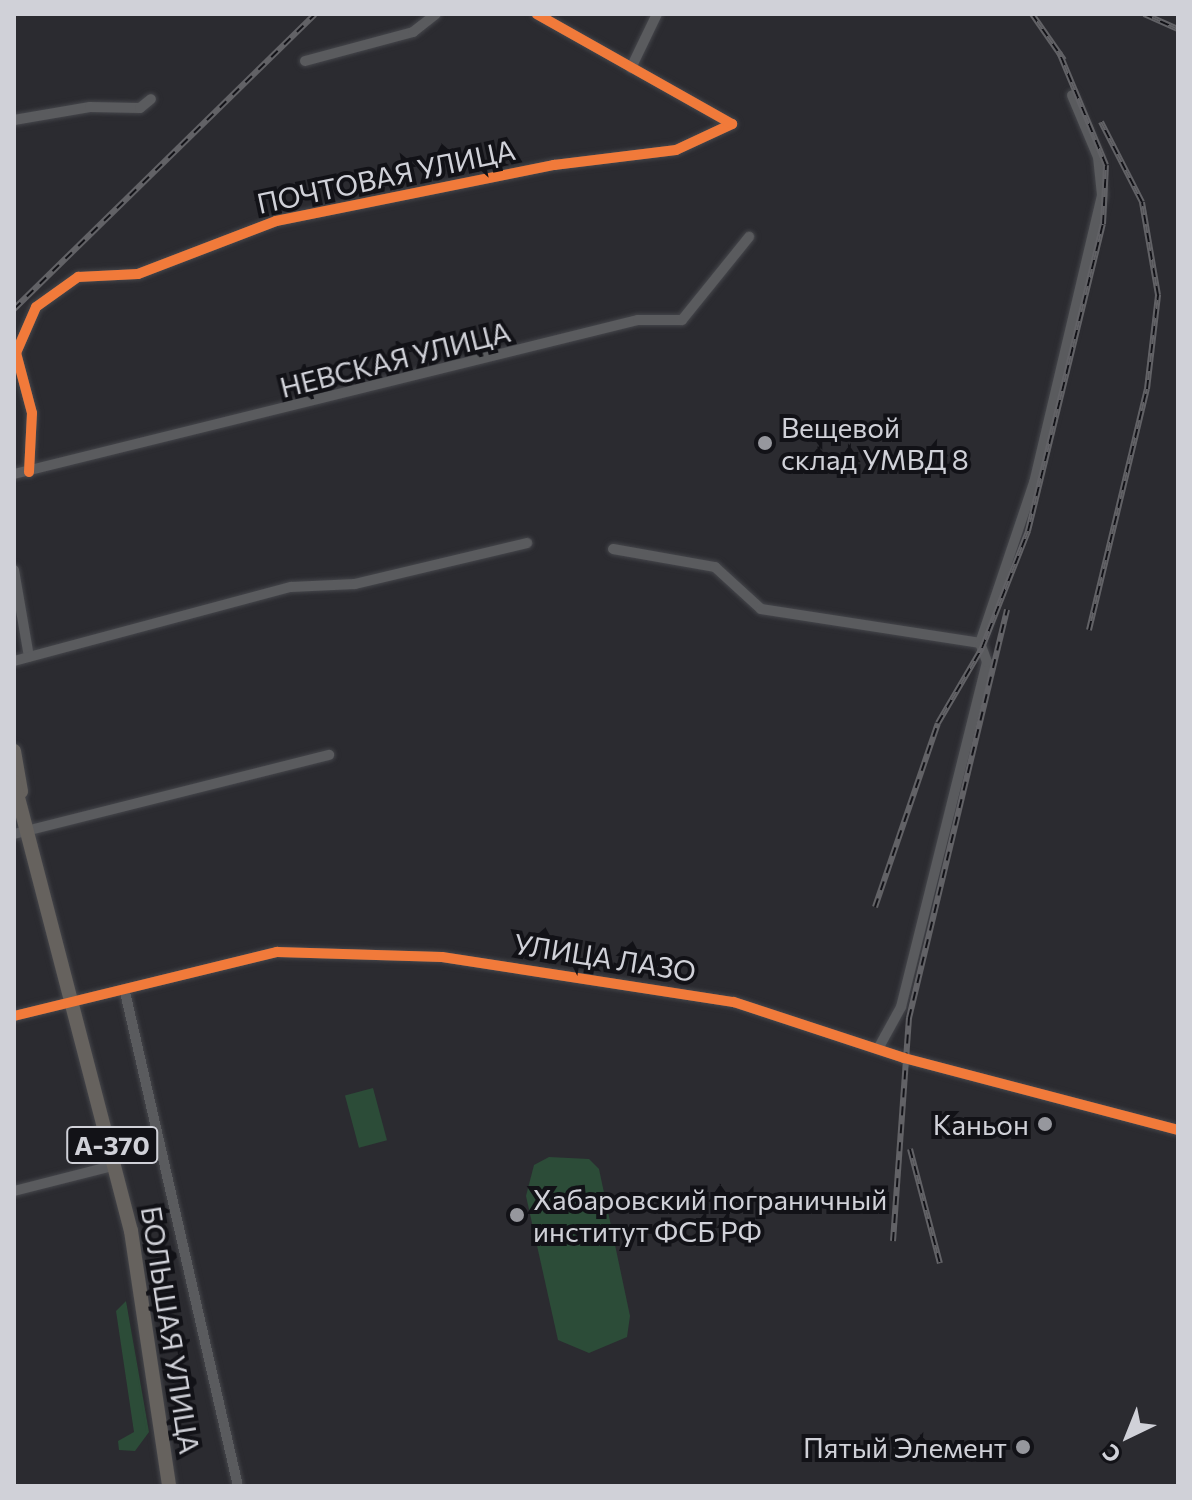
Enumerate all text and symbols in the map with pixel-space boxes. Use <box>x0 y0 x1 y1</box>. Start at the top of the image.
street label: ПОЧТОВАЯ УЛИЦА <box>254 132 518 220</box>
street label: НЕВСКАЯ УЛИЦА <box>276 314 514 404</box>
place label: Вещевой склад УМВД 8 <box>781 410 969 476</box>
marker: Вещевой склад УМВД 8 <box>756 434 774 452</box>
street label: УЛИЦА ЛАЗО <box>512 926 698 988</box>
place label: Каньон <box>933 1107 1029 1141</box>
marker: Каньон <box>1036 1115 1054 1133</box>
road number: А-370 <box>66 1123 158 1167</box>
place label: Хабаровский пограничный институт ФСБ РФ <box>533 1182 887 1248</box>
street label: БОЛЬШАЯ УЛИЦА <box>135 1204 207 1456</box>
marker: Хабаровский пограничный институт ФСБ РФ <box>508 1206 526 1224</box>
north arrow <box>1088 1396 1168 1476</box>
place label: Пятый Элемент <box>803 1430 1007 1464</box>
marker: Пятый Элемент <box>1014 1438 1032 1456</box>
text: С <box>1097 1439 1126 1469</box>

